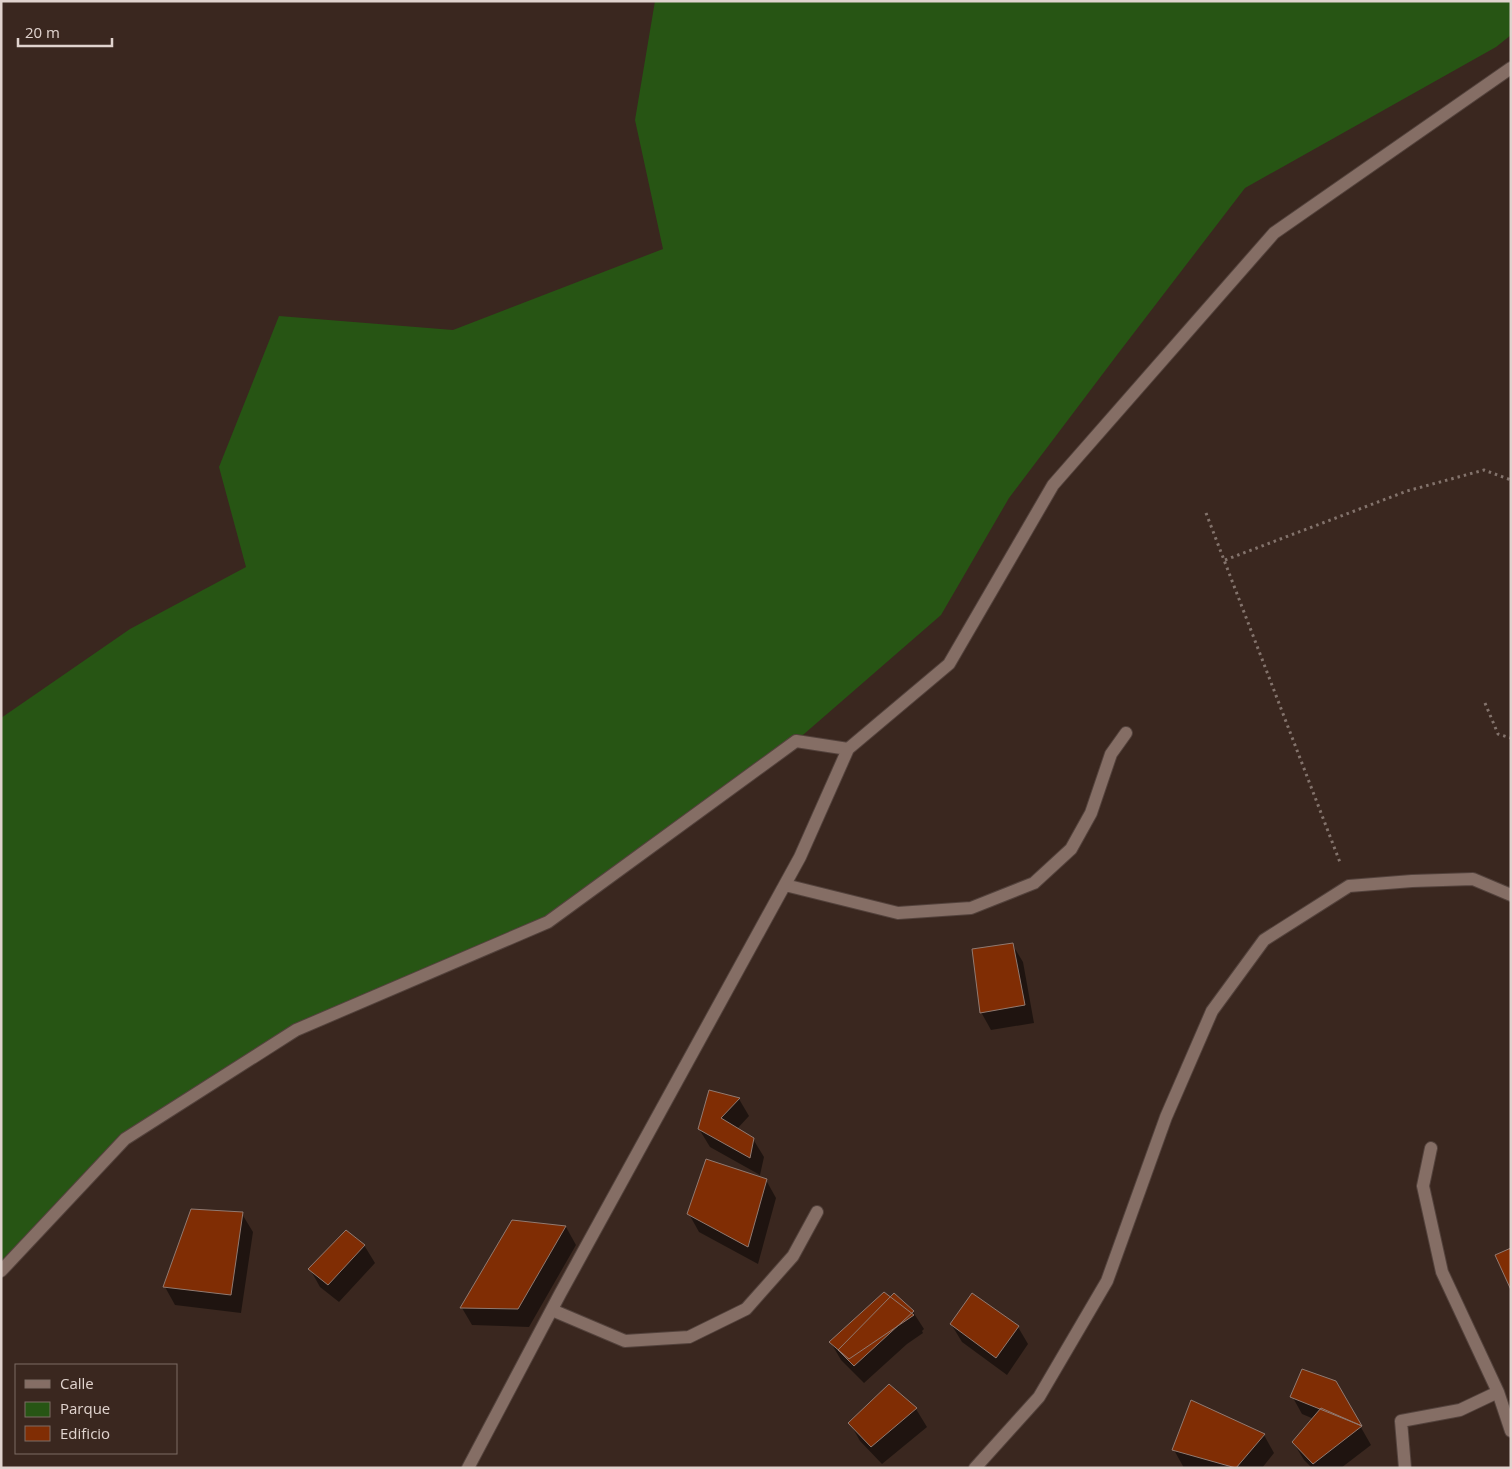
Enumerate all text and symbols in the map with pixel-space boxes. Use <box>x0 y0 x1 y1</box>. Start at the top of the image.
scale bar <box>18 15 111 47</box>
text: 20 m <box>25 22 60 42</box>
legend <box>15 1364 178 1454</box>
text: Calle <box>60 1373 94 1393</box>
text: Parque <box>60 1398 110 1418</box>
text: Edificio <box>60 1423 110 1443</box>

